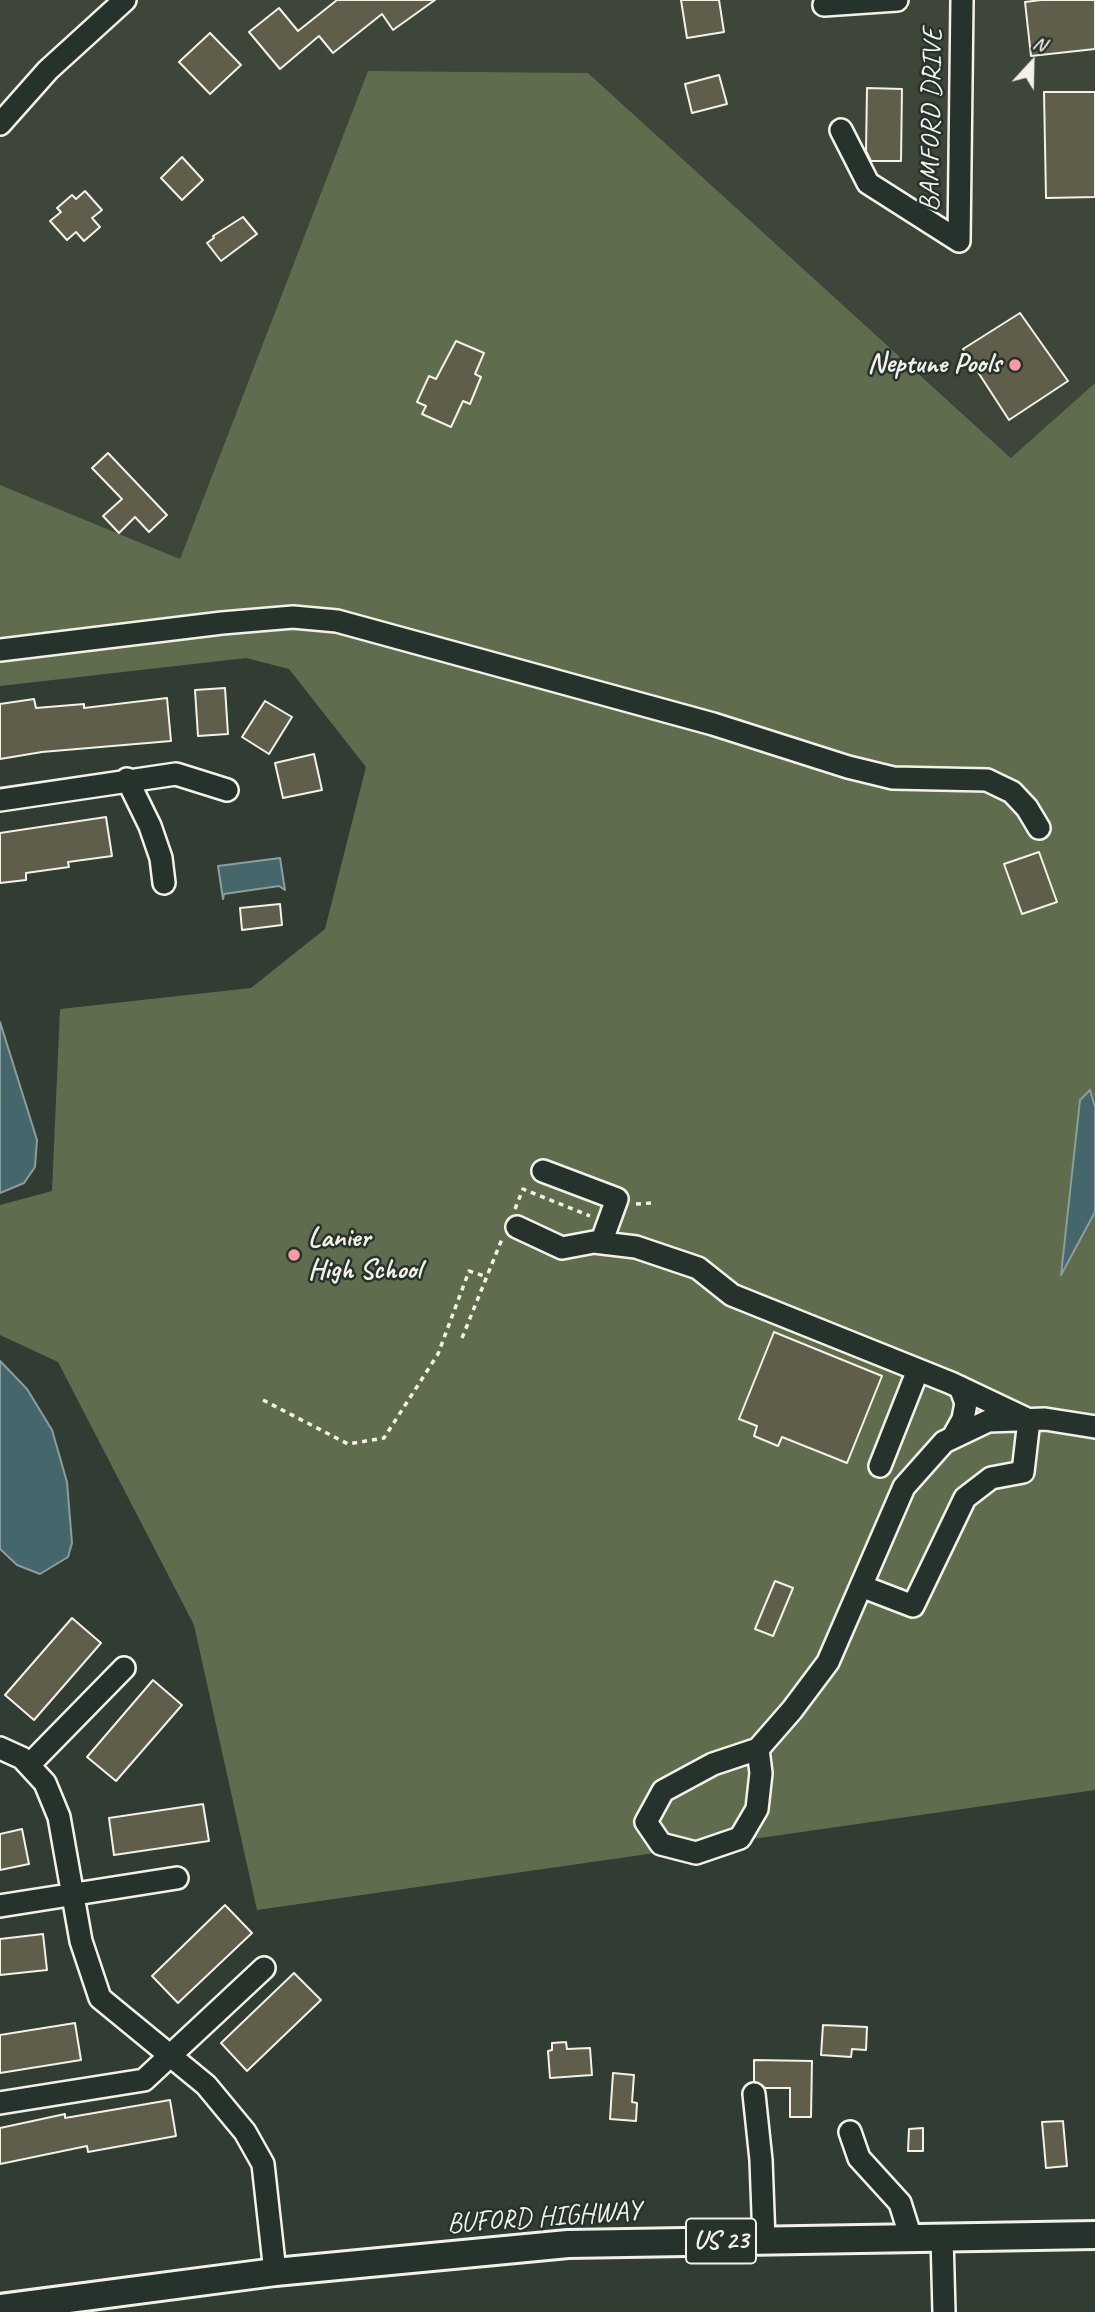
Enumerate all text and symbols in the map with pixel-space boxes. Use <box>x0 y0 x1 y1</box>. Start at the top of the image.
street label: BAMFORD DRIVE <box>914 28 950 212</box>
north arrow <box>997 28 1067 98</box>
text: N <box>1030 30 1050 57</box>
place label: Neptune Pools <box>868 348 1001 382</box>
marker: Neptune Pools <box>1007 357 1023 373</box>
place label: Lanier High School <box>308 1222 421 1288</box>
marker: Lanier High School <box>286 1247 302 1263</box>
street label: BUFORD HIGHWAY <box>446 2194 642 2242</box>
road number: US 23 <box>686 2218 756 2264</box>

